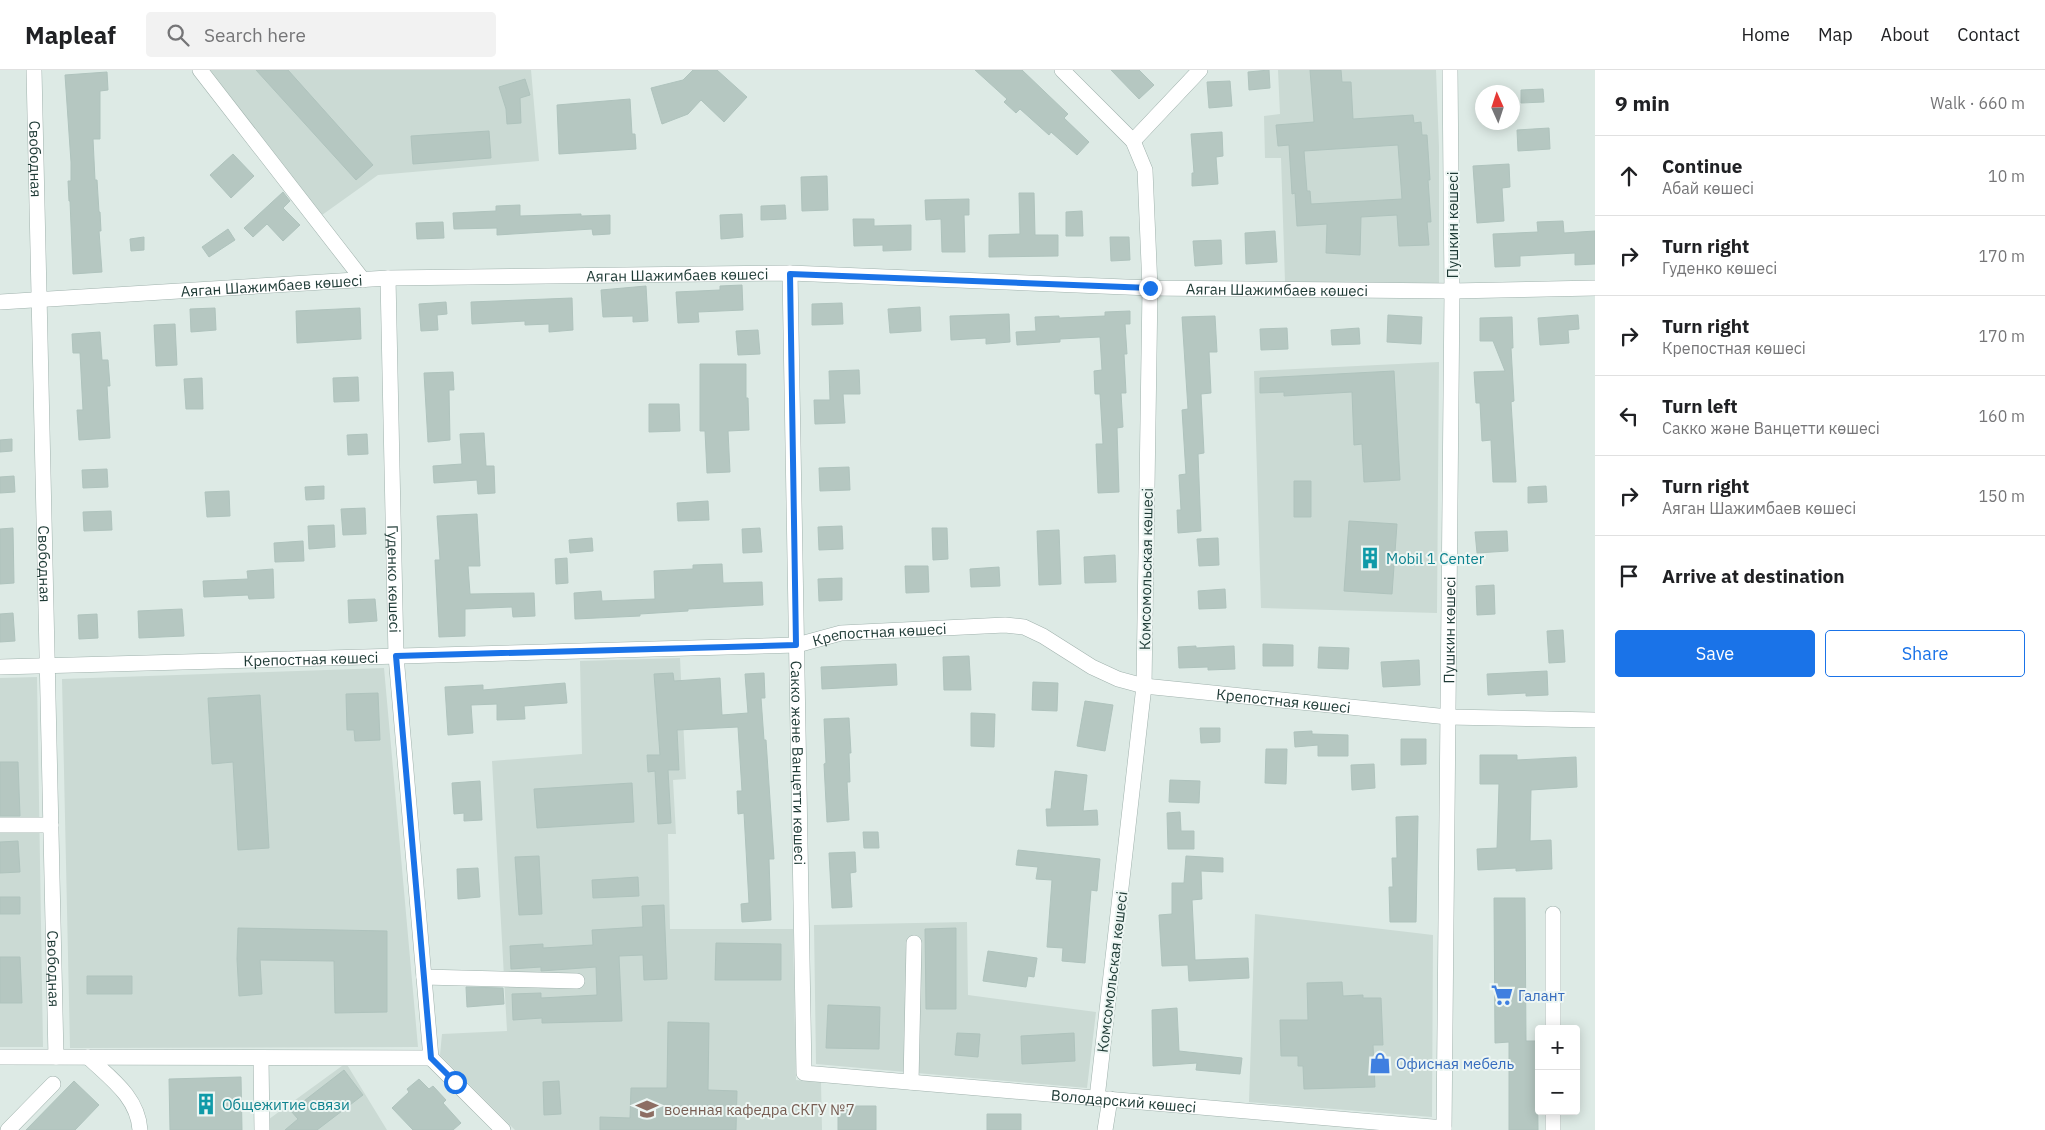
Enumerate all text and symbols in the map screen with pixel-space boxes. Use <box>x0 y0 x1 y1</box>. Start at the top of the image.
search box <box>146 12 496 57</box>
text: Mapleaf <box>25 19 116 51</box>
icon: search <box>164 21 192 49</box>
text: Search here <box>204 23 306 47</box>
text: Home <box>1742 23 1790 46</box>
text: Map <box>1818 23 1853 46</box>
text: About <box>1881 23 1929 46</box>
text: Contact <box>1957 23 2020 46</box>
north arrow <box>1475 85 1520 130</box>
text: 9 min <box>1615 89 1670 117</box>
text: Walk · 660 m <box>1930 93 2025 113</box>
street label: Свободная <box>26 120 46 198</box>
text: Continue <box>1662 154 1742 178</box>
icon: ahead <box>1615 162 1643 190</box>
text: 10 m <box>1988 166 2025 186</box>
street label: Пушкин көшесі <box>1443 171 1462 279</box>
text: Абай көшесі <box>1662 178 1754 198</box>
text: Turn right <box>1662 234 1749 258</box>
icon: right <box>1615 242 1643 270</box>
text: 170 m <box>1978 246 2025 266</box>
text: Гуденко көшесі <box>1662 258 1777 278</box>
street label: Аяган Шажимбаев көшесі <box>586 264 768 285</box>
street label: Аяган Шажимбаев көшесі <box>180 270 363 300</box>
route end <box>1139 277 1162 300</box>
street label: Аяган Шажимбаев көшесі <box>1186 279 1368 300</box>
text: Turn right <box>1662 314 1749 338</box>
icon: right <box>1615 322 1643 350</box>
text: 170 m <box>1978 326 2025 346</box>
text: Крепостная көшесі <box>1662 338 1806 358</box>
text: Turn left <box>1662 394 1738 418</box>
icon: left <box>1615 402 1643 430</box>
text: 160 m <box>1978 406 2025 426</box>
text: Сакко және Ванцетти көшесі <box>1662 418 1880 438</box>
text: Turn right <box>1662 474 1749 498</box>
icon: right <box>1615 482 1643 510</box>
text: 150 m <box>1978 486 2025 506</box>
street label: Комсомольская көшесі <box>1135 488 1157 650</box>
text: Аяган Шажимбаев көшесі <box>1662 498 1856 518</box>
street label: Свободная <box>35 525 55 603</box>
street label: Гуденко көшесі <box>384 525 405 633</box>
building icon: Mobil 1 Center <box>1357 545 1383 571</box>
place label: Mobil 1 Center <box>1386 549 1485 568</box>
icon: arrive <box>1615 562 1643 590</box>
text: Arrive at destination <box>1662 564 1845 588</box>
street label: Пушкин көшесі <box>1439 576 1459 684</box>
street label: Крепостная көшесі <box>810 618 947 650</box>
button: Save <box>1615 630 1815 677</box>
button: Share <box>1825 630 2025 677</box>
street label: Крепостная көшесі <box>243 647 379 670</box>
street label: Сакко және Ванцетти көшесі <box>787 661 810 865</box>
street label: Крепостная көшесі <box>1215 684 1352 717</box>
street label: Комсомольская көшесі <box>1093 890 1131 1054</box>
street label: Свободная <box>44 930 64 1007</box>
supermarket icon: Галант <box>1489 982 1515 1008</box>
place label: Галант <box>1518 986 1565 1005</box>
map controls <box>1535 1025 1580 1115</box>
button: + <box>1535 1025 1580 1070</box>
shop icon: Офисная мебель <box>1367 1050 1393 1076</box>
place label: Офисная мебель <box>1396 1054 1515 1073</box>
button: − <box>1535 1070 1580 1115</box>
route start <box>444 1071 467 1094</box>
street label: Володарский көшесі <box>1050 1085 1197 1116</box>
building icon: Общежитие связи <box>193 1091 219 1117</box>
place label: Общежитие связи <box>222 1095 350 1114</box>
school or university icon: военная кафедра СКГУ №7 <box>634 1096 660 1122</box>
place label: военная кафедра СКГУ №7 <box>664 1100 855 1119</box>

